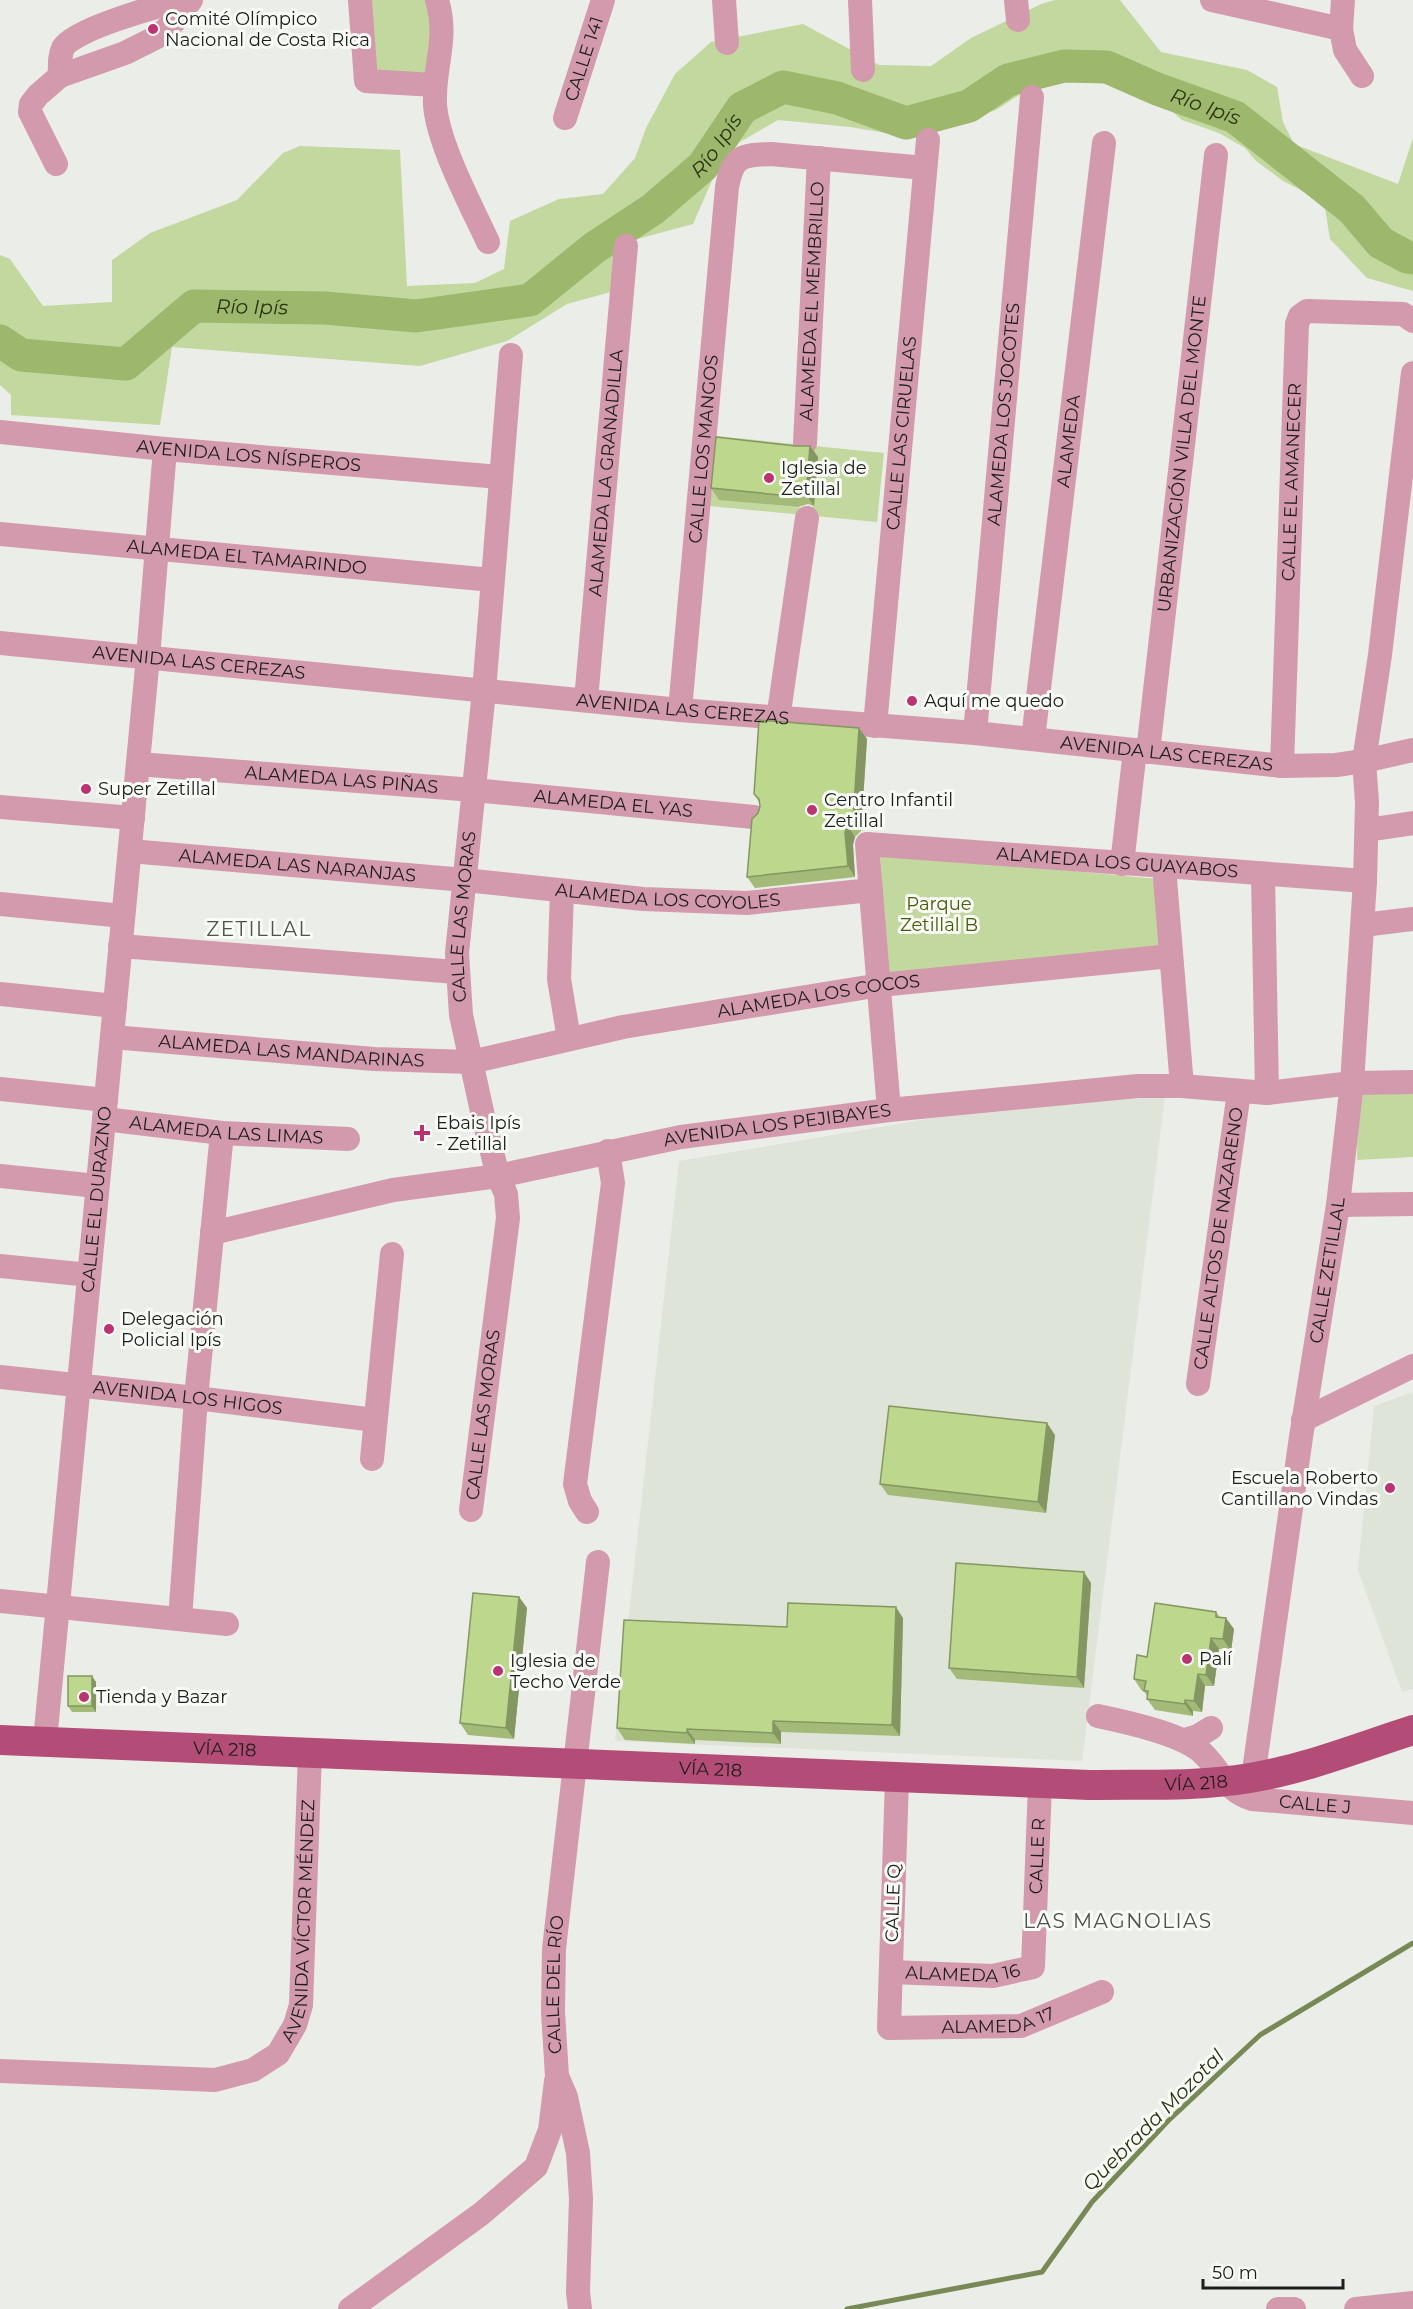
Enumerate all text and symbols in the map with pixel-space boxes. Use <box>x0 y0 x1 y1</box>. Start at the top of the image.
place label: Comité Olímpico Nacional de Costa Rica <box>165 8 370 51</box>
street label: CALLE 141 <box>560 14 608 104</box>
marker: Comité Olímpico Nacional de Costa Rica <box>146 22 160 36</box>
water label: Río Ipís <box>1167 83 1244 130</box>
water label: Río Ipís <box>686 109 747 183</box>
street label: ALAMEDA EL MEMBRILLO <box>795 181 829 422</box>
water label: Río Ipís <box>216 294 289 319</box>
street label: URBANIZACIÓN VILLA DEL MONTE <box>1153 294 1211 614</box>
street label: ALAMEDA LOS JOCOTES <box>983 302 1025 527</box>
street label: CALLE LAS CIRUELAS <box>882 335 921 531</box>
street label: ALAMEDA LA GRANADILLA <box>584 348 628 597</box>
street label: CALLE LOS MANGOS <box>684 354 723 544</box>
street label: CALLE EL AMANECER <box>1277 383 1306 582</box>
street label: ALAMEDA <box>1052 393 1085 489</box>
street label: AVENIDA LOS NÍSPEROS <box>135 435 362 476</box>
place label: Iglesia de Zetillal <box>781 457 867 500</box>
marker: Iglesia de Zetillal <box>762 471 776 485</box>
street label: ALAMEDA EL TAMARINDO <box>126 535 368 579</box>
street label: AVENIDA LAS CEREZAS <box>92 641 307 684</box>
street label: AVENIDA LAS CEREZAS <box>575 689 790 729</box>
place label: Aquí me quedo <box>924 690 1064 712</box>
marker: Aquí me quedo <box>905 694 919 708</box>
street label: AVENIDA LAS CEREZAS <box>1059 731 1274 776</box>
street label: ALAMEDA LAS PIÑAS <box>244 761 439 798</box>
place label: Super Zetillal <box>98 778 216 800</box>
marker: Super Zetillal <box>79 782 93 796</box>
street label: ALAMEDA EL YAS <box>533 785 694 822</box>
place label: Centro Infantil Zetillal <box>824 789 953 832</box>
marker: Centro Infantil Zetillal <box>805 803 819 817</box>
street label: CALLE LAS MORAS <box>446 830 481 1003</box>
street label: ALAMEDA LOS GUAYABOS <box>996 843 1239 883</box>
street label: ALAMEDA LAS NARANJAS <box>178 844 417 887</box>
street label: ALAMEDA LOS COYOLES <box>554 879 781 914</box>
park label: Parque Zetillal B <box>900 893 978 936</box>
district label: ZETILLAL <box>206 917 312 941</box>
street label: ALAMEDA LOS COCOS <box>716 970 921 1022</box>
street label: ALAMEDA LAS MANDARINAS <box>158 1030 425 1072</box>
street label: AVENIDA LOS PEJIBAYES <box>661 1099 892 1151</box>
street label: CALLE EL DURAZNO <box>77 1105 116 1294</box>
street label: CALLE ALTOS DE NAZARENO <box>1189 1106 1248 1371</box>
street label: ALAMEDA LAS LIMAS <box>128 1111 324 1149</box>
place label: Ebais Ipís - Zetillal <box>436 1112 521 1155</box>
marker: Ebais Ipís - Zetillal <box>413 1124 431 1142</box>
street label: CALLE ZETILLAL <box>1305 1196 1350 1345</box>
place label: Delegación Policial Ipís <box>121 1308 224 1351</box>
marker: Delegación Policial Ipís <box>102 1322 116 1336</box>
street label: CALLE LAS MORAS <box>461 1328 505 1501</box>
street label: AVENIDA LOS HIGOS <box>92 1376 284 1420</box>
place label: Escuela Roberto Cantillano Vindas <box>1221 1467 1378 1510</box>
marker: Escuela Roberto Cantillano Vindas <box>1383 1481 1397 1495</box>
place label: Palí <box>1199 1648 1233 1670</box>
place label: Iglesia de Techo Verde <box>510 1650 621 1693</box>
marker: Palí <box>1180 1652 1194 1666</box>
marker: Iglesia de Techo Verde <box>491 1664 505 1678</box>
place label: Tienda y Bazar <box>96 1686 227 1708</box>
marker: Tienda y Bazar <box>77 1690 91 1704</box>
street label: VÍA 218 <box>193 1737 257 1762</box>
street label: VÍA 218 <box>678 1757 743 1782</box>
street label: VÍA 218 <box>1164 1770 1229 1796</box>
street label: CALLE J <box>1278 1790 1352 1819</box>
street label: AVENIDA VÍCTOR MÉNDEZ <box>276 1799 319 2046</box>
street label: CALLE R <box>1025 1818 1050 1895</box>
street label: CALLE Q <box>881 1863 905 1943</box>
district label: LAS MAGNOLIAS <box>1023 1909 1213 1933</box>
street label: CALLE DEL RÍO <box>542 1914 569 2055</box>
street label: ALAMEDA 16 <box>905 1959 1022 1987</box>
street label: ALAMEDA 17 <box>941 2002 1058 2038</box>
water label: Quebrada Mozotal <box>1077 2044 1229 2196</box>
scale bar <box>1203 2252 1342 2290</box>
text: 50 m <box>1212 2262 1258 2284</box>

